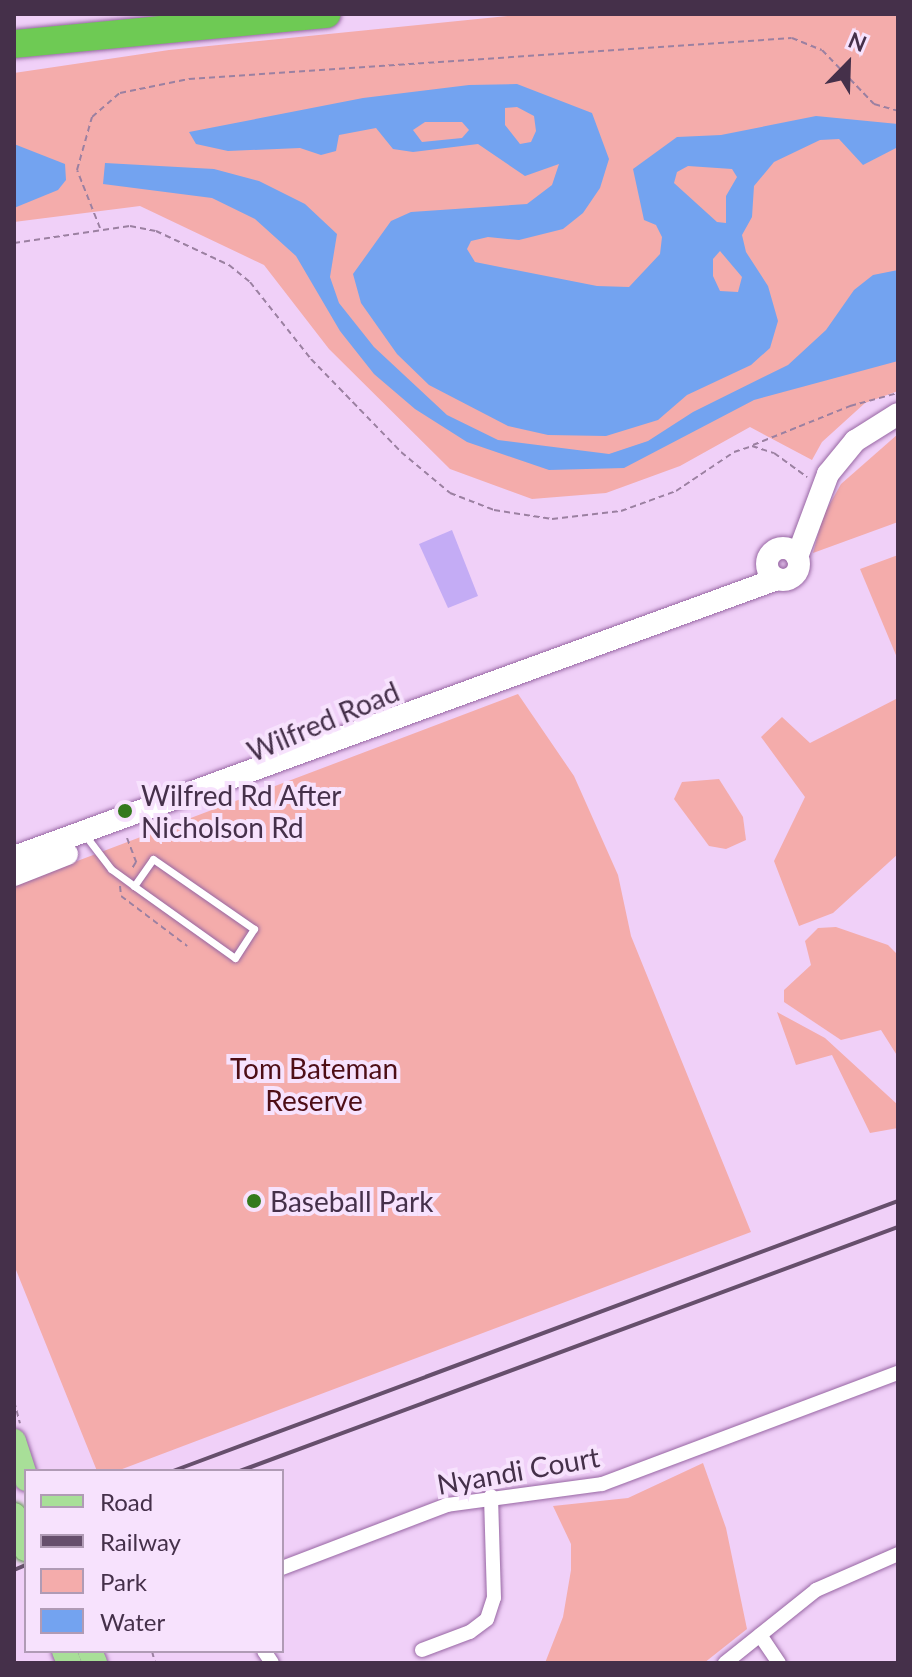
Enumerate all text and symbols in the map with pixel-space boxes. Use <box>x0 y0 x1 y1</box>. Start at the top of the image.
north arrow <box>808 24 888 104</box>
text: N <box>844 26 871 57</box>
street label: Wilfred Road <box>242 674 404 768</box>
place label: Wilfred Rd After Nicholson Rd <box>141 778 342 844</box>
marker: Wilfred Rd After Nicholson Rd <box>116 802 134 820</box>
park label: Tom Bateman Reserve <box>230 1051 398 1117</box>
place label: Baseball Park <box>270 1184 433 1218</box>
marker: Baseball Park <box>245 1192 263 1210</box>
street label: Nyandi Court <box>434 1439 602 1501</box>
legend <box>24 1469 284 1653</box>
text: Road <box>100 1487 153 1516</box>
text: Railway <box>100 1527 181 1556</box>
text: Park <box>100 1567 147 1596</box>
text: Water <box>100 1607 165 1636</box>

